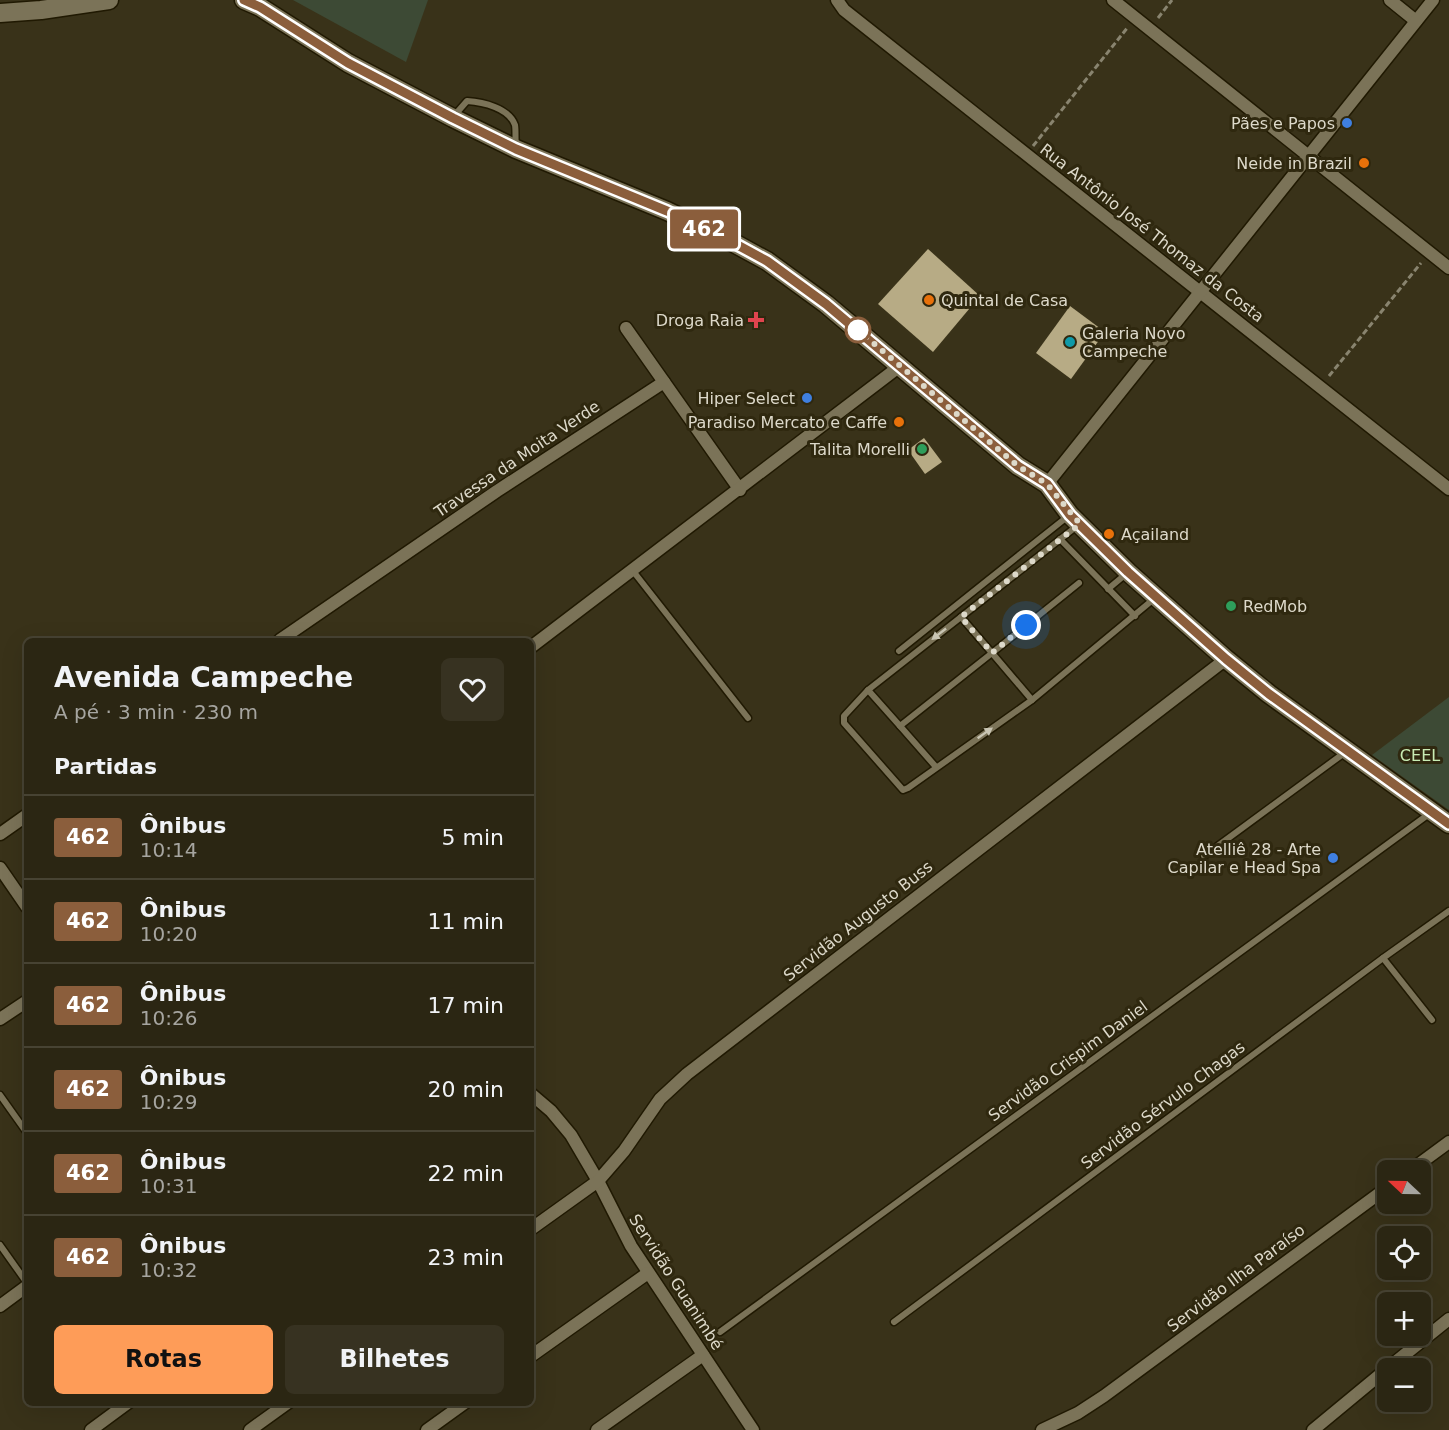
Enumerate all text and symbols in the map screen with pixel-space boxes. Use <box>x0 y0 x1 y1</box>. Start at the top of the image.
place label: Pães e Papos <box>1231 114 1335 133</box>
marker: Pães e Papos <box>1340 116 1354 130</box>
street label: Rua Antônio José Thomaz da Costa <box>1036 140 1268 326</box>
place label: Neide in Brazil <box>1236 154 1352 173</box>
marker: Neide in Brazil <box>1357 156 1371 170</box>
line badge: 462 <box>670 210 738 248</box>
text: 462 <box>682 217 726 241</box>
place label: Quintal de Casa <box>941 291 1068 310</box>
marker: Quintal de Casa <box>922 293 936 307</box>
place label: Droga Raia <box>656 311 744 330</box>
marker: Droga Raia <box>749 313 763 327</box>
unlabelled marker <box>845 317 871 343</box>
place label: Galeria Novo Campeche <box>1082 324 1185 361</box>
marker: Galeria Novo Campeche <box>1063 335 1077 349</box>
place label: Hiper Select <box>698 389 795 408</box>
marker: Hiper Select <box>800 391 814 405</box>
street label: Travessa da Moita Verde <box>430 397 603 522</box>
place label: Paradiso Mercato e Caffe <box>688 413 887 432</box>
marker: Paradiso Mercato e Caffe <box>892 415 906 429</box>
place label: Talita Morelli <box>809 440 910 459</box>
marker: Talita Morelli <box>915 442 929 456</box>
place label: Açailand <box>1121 525 1189 544</box>
marker: Açailand <box>1102 527 1116 541</box>
place label: RedMob <box>1243 597 1307 616</box>
marker: RedMob <box>1224 599 1238 613</box>
your location <box>1011 610 1041 640</box>
one-way arrow <box>932 627 947 639</box>
button: heart <box>441 658 504 721</box>
text: Avenida Campeche <box>54 661 353 694</box>
text: A pé · 3 min · 230 m <box>54 700 258 724</box>
one-way arrow <box>976 727 992 739</box>
park label: CEEL <box>1400 746 1440 765</box>
text: Partidas <box>54 754 157 779</box>
text: Ônibus <box>140 813 226 838</box>
text: 462 <box>66 825 110 849</box>
text: 5 min <box>442 825 504 850</box>
text: 10:14 <box>140 838 197 862</box>
place label: Atelliê 28 - Arte Capilar e Head Spa <box>1168 840 1321 877</box>
marker: Atelliê 28 - Arte Capilar e Head Spa <box>1326 851 1340 865</box>
street label: Servidão Augusto Buss <box>780 857 936 985</box>
text: Ônibus <box>140 897 226 922</box>
text: 462 <box>66 909 110 933</box>
text: 11 min <box>428 909 504 934</box>
text: 10:20 <box>140 922 197 946</box>
text: Ônibus <box>140 981 226 1006</box>
text: 462 <box>66 993 110 1017</box>
text: 17 min <box>428 993 504 1018</box>
street label: Servidão Crispim Daniel <box>985 997 1151 1125</box>
text: 10:26 <box>140 1006 197 1030</box>
street label: Servidão Sérvulo Chagas <box>1077 1037 1249 1173</box>
text: Ônibus <box>140 1065 226 1090</box>
text: 462 <box>66 1077 110 1101</box>
text: 20 min <box>428 1077 504 1102</box>
text: 10:29 <box>140 1090 197 1114</box>
text: Ônibus <box>140 1149 226 1174</box>
north arrow <box>1377 1160 1431 1214</box>
map controls <box>1377 1160 1431 1412</box>
text: 462 <box>66 1161 110 1185</box>
text: 22 min <box>428 1161 504 1186</box>
text: 10:31 <box>140 1174 197 1198</box>
street label: Servidão Guanimbé <box>625 1211 727 1353</box>
street label: Servidão Ilha Paraíso <box>1164 1220 1308 1336</box>
button: locate <box>1377 1226 1431 1280</box>
text: Ônibus <box>140 1233 226 1258</box>
text: 462 <box>66 1245 110 1269</box>
text: 23 min <box>428 1245 504 1270</box>
text: 10:32 <box>140 1258 197 1282</box>
button: + <box>1377 1292 1431 1346</box>
button: Rotas <box>54 1325 273 1394</box>
button: Bilhetes <box>285 1325 504 1394</box>
button: − <box>1377 1358 1431 1412</box>

